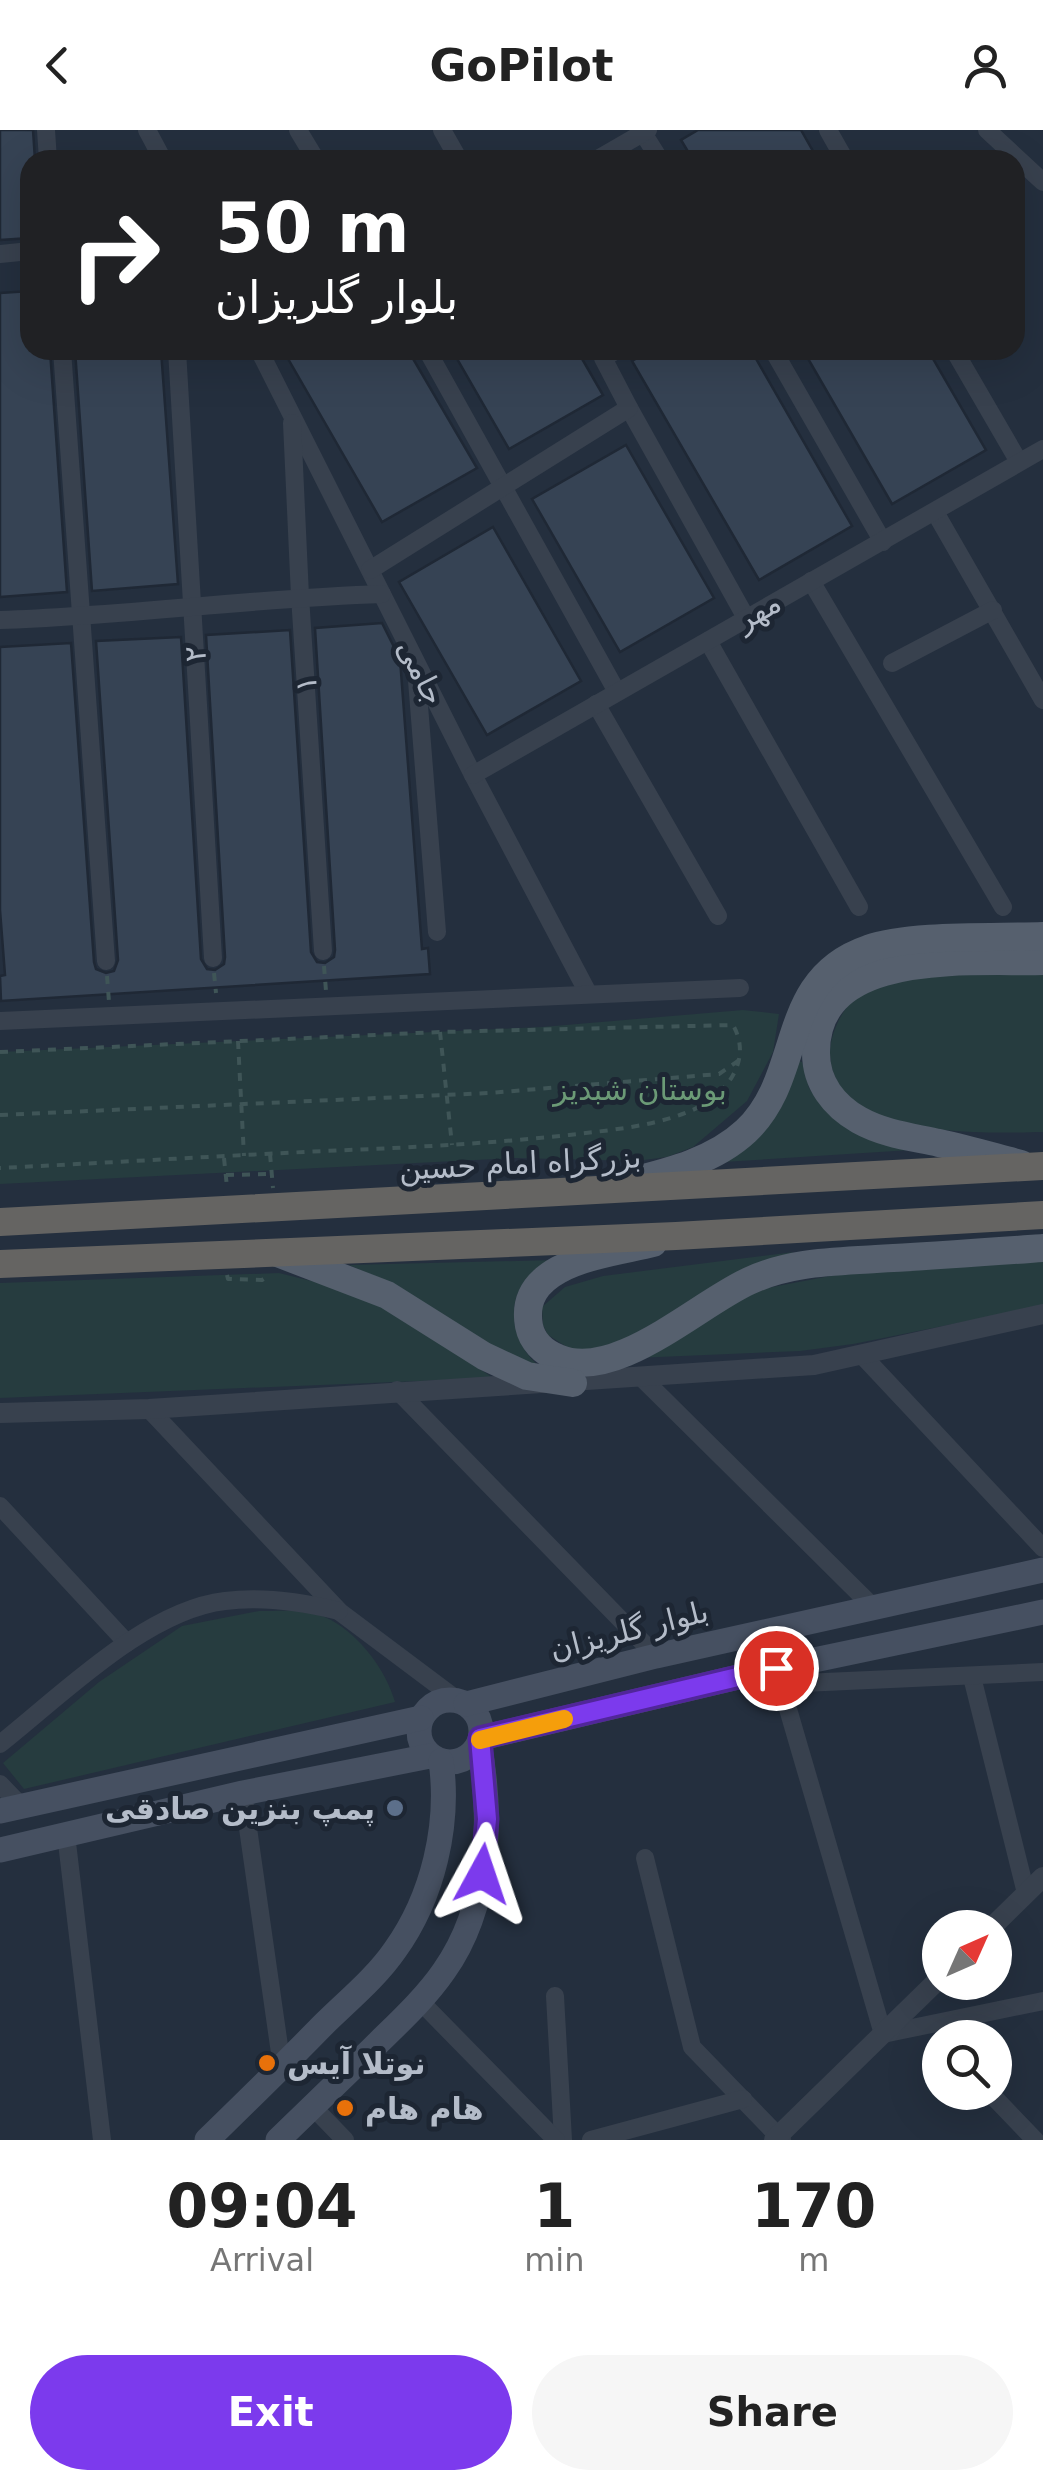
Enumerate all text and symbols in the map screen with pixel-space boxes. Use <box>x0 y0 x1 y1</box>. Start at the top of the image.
icon: back <box>30 38 85 93</box>
icon: person <box>958 38 1013 93</box>
text: GoPilot <box>429 39 614 92</box>
text: 50 m <box>215 187 410 269</box>
icon: right <box>50 190 180 320</box>
text: بلوار گلریزان <box>215 271 458 324</box>
street label: مهر <box>727 584 787 640</box>
street label: جامی <box>390 633 452 711</box>
street label: ۲ <box>177 645 213 663</box>
street label: ۱ <box>288 675 324 693</box>
park label: بوستان شبدیز <box>551 1072 727 1107</box>
street label: بزرگراه امام حسین <box>398 1139 642 1187</box>
street label: بلوار گلریزان <box>546 1593 712 1667</box>
pin <box>734 1626 819 1711</box>
icon: arrive <box>749 1641 804 1696</box>
place label: پمپ بنزین صادقی <box>105 1791 375 1827</box>
marker: پمپ بنزین صادقی <box>384 1797 406 1819</box>
position arrow <box>430 1822 534 1926</box>
north arrow <box>922 1910 1012 2000</box>
map controls <box>922 1910 1012 2110</box>
button: search <box>922 2020 1012 2110</box>
place label: نوتلا آیس <box>287 2045 426 2081</box>
marker: نوتلا آیس <box>256 2052 278 2074</box>
place label: هام هام <box>365 2091 484 2127</box>
marker: هام هام <box>334 2097 356 2119</box>
text: 09:04 <box>167 2171 358 2241</box>
text: 1 <box>533 2171 575 2241</box>
text: 170 <box>751 2171 876 2241</box>
text: Arrival <box>210 2241 314 2279</box>
text: min <box>524 2241 585 2279</box>
text: m <box>798 2241 829 2279</box>
button: Exit <box>30 2355 512 2470</box>
button: Share <box>532 2355 1013 2470</box>

